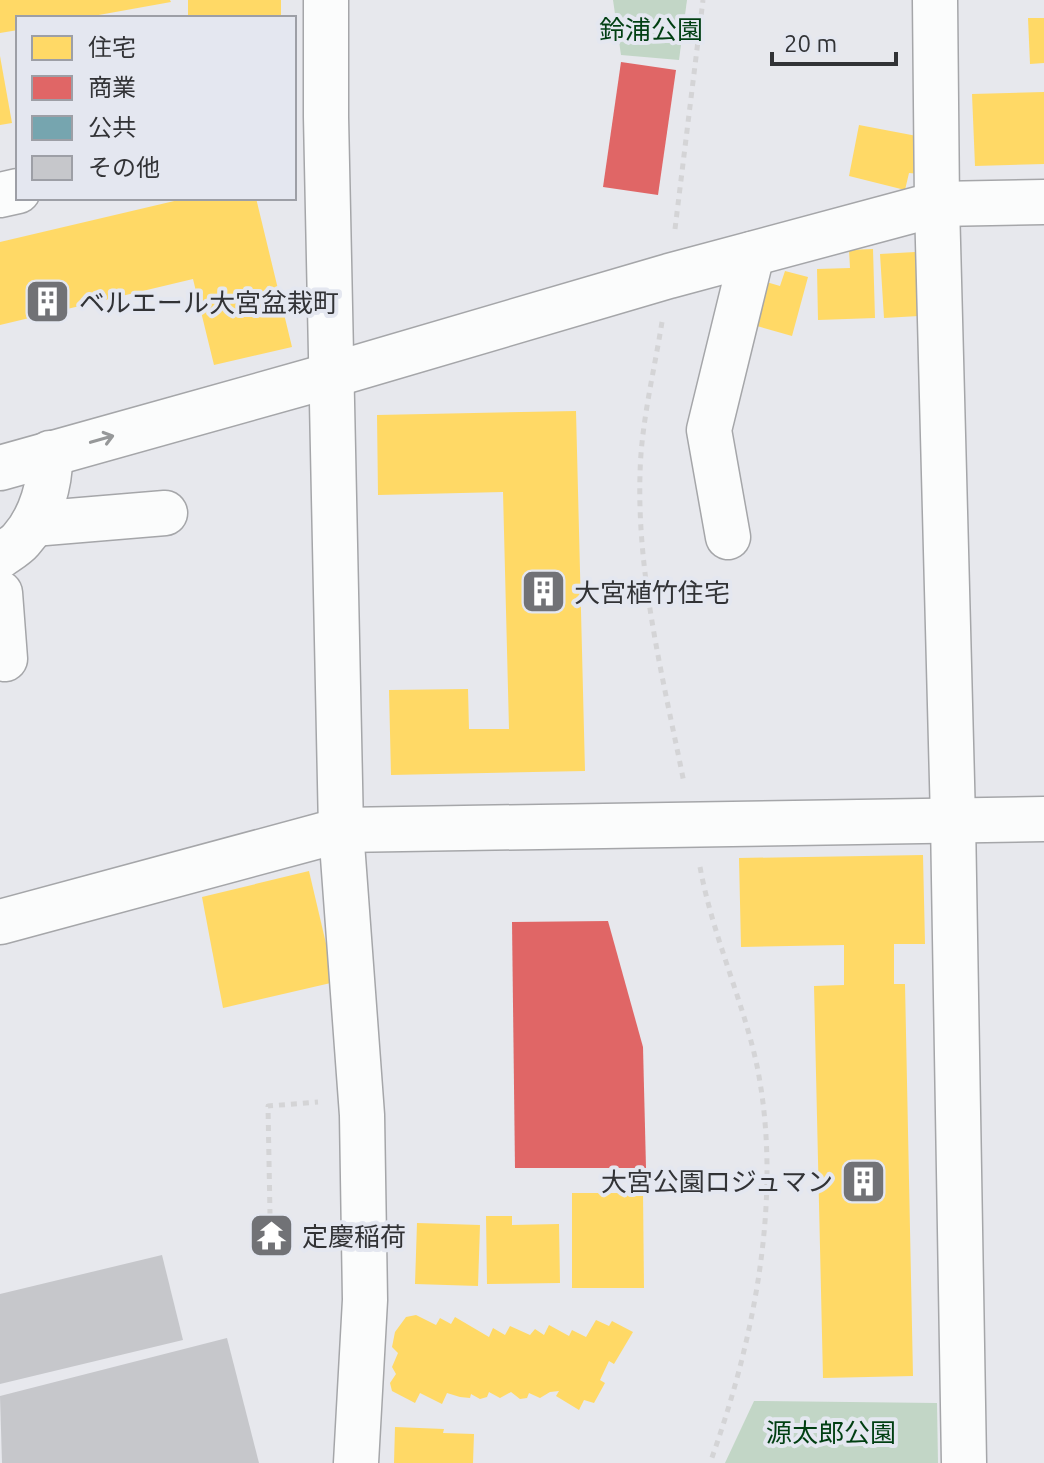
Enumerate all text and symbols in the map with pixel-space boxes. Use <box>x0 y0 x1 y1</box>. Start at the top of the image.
park label: 鈴浦公園 <box>599 15 703 44</box>
legend <box>16 16 296 200</box>
scale bar <box>772 16 896 66</box>
text: 20 m <box>784 30 837 57</box>
text: 住宅 <box>88 34 136 61</box>
text: 商業 <box>88 74 136 101</box>
text: 公共 <box>88 114 136 141</box>
text: その他 <box>88 154 160 181</box>
building icon: ベルエール大宮盆栽町 <box>24 278 72 326</box>
place label: ベルエール大宮盆栽町 <box>79 288 339 317</box>
one-way arrow <box>89 431 115 446</box>
building icon: 大宮植竹住宅 <box>519 568 567 616</box>
place label: 大宮植竹住宅 <box>574 578 730 607</box>
building icon: 大宮公園ロジュマン <box>840 1157 888 1205</box>
place label: 大宮公園ロジュマン <box>601 1167 833 1196</box>
temple icon: 定慶稲荷 <box>247 1212 295 1260</box>
place label: 定慶稲荷 <box>302 1222 406 1251</box>
park label: 源太郎公園 <box>766 1418 896 1447</box>

